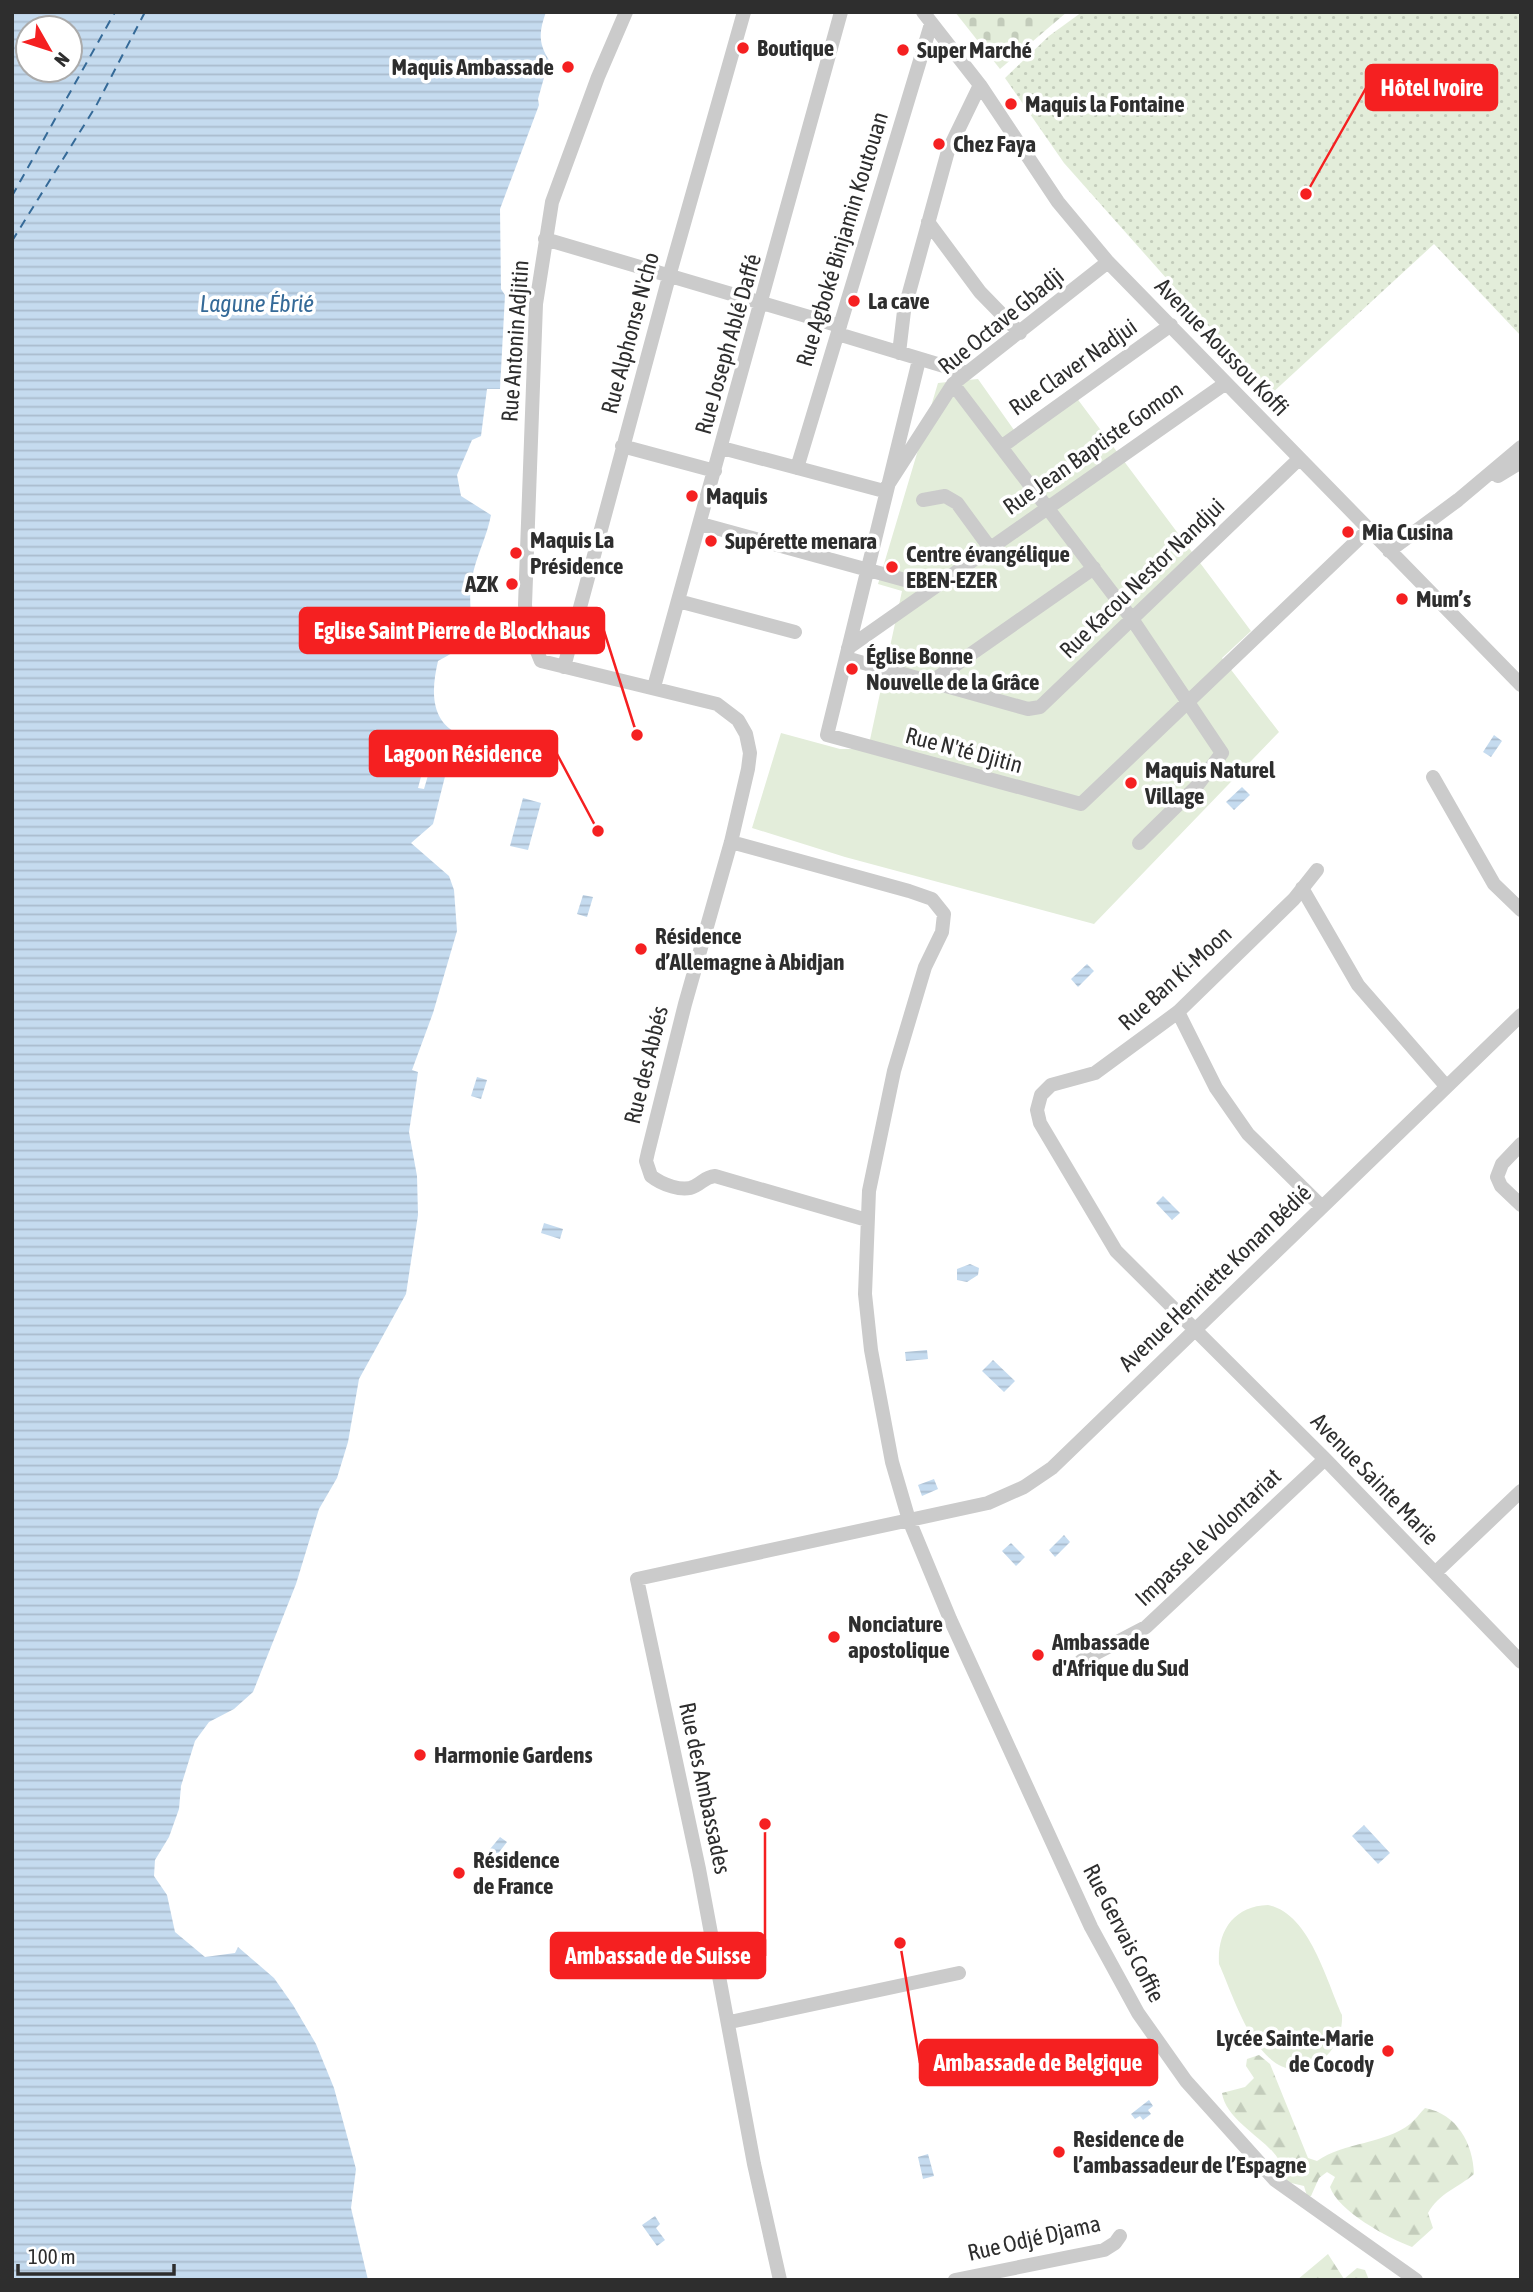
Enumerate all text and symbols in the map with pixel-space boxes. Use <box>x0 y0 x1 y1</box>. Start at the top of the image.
north arrow <box>14 14 84 84</box>
place label: Boutique <box>757 35 834 61</box>
place label: Super Marché <box>917 37 1032 63</box>
marker: Boutique <box>735 40 751 56</box>
marker: Super Marché <box>895 42 911 58</box>
text: N <box>50 48 74 71</box>
place label: Maquis Ambassade <box>392 54 554 80</box>
marker: Maquis Ambassade <box>560 59 576 75</box>
callout: Hôtel Ivoire <box>1366 65 1497 110</box>
text: Hôtel Ivoire <box>1381 74 1484 101</box>
place label: Maquis la Fontaine <box>1025 91 1185 117</box>
marker: Maquis la Fontaine <box>1003 96 1019 112</box>
street label: Rue Agboké Binjamin Koutouan <box>791 109 893 369</box>
place label: Chez Faya <box>953 131 1036 157</box>
marker: Chez Faya <box>931 136 947 152</box>
street label: Rue Alphonse N'cho <box>596 249 664 417</box>
street label: Rue Joseph Ablé Daffé <box>690 251 766 437</box>
street label: Rue Antonin Adjitin <box>496 259 534 423</box>
street label: Rue Octave Gbadji <box>933 263 1069 379</box>
street label: Avenue Aoussou Koffi <box>1150 273 1294 421</box>
place label: La cave <box>868 288 930 314</box>
water label: Lagune Ébrié <box>200 290 314 317</box>
marker: La cave <box>846 293 862 309</box>
street label: Rue Claver Nadjui <box>1004 313 1142 421</box>
street label: Rue Jean Baptiste Gomon <box>998 376 1188 520</box>
place label: Maquis <box>706 483 768 509</box>
marker: Maquis <box>684 488 700 504</box>
street label: Rue Kacou Nestor Nandjui <box>1054 493 1230 663</box>
place label: Mia Cusina <box>1362 519 1454 545</box>
marker: Mia Cusina <box>1340 524 1356 540</box>
place label: Maquis La Présidence <box>530 527 623 579</box>
place label: Supérette menara <box>725 528 877 554</box>
marker: Supérette menara <box>703 533 719 549</box>
place label: Centre évangélique EBEN-EZER <box>906 541 1070 593</box>
marker: Maquis La Présidence <box>508 545 524 561</box>
marker: Centre évangélique EBEN-EZER <box>884 559 900 575</box>
place label: AZK <box>464 571 499 597</box>
marker: AZK <box>504 576 520 592</box>
place label: Mum’s <box>1416 586 1471 612</box>
marker: Mum’s <box>1394 591 1410 607</box>
callout: Eglise Saint Pierre de Blockhaus <box>300 608 604 653</box>
text: Eglise Saint Pierre de Blockhaus <box>314 617 591 644</box>
place label: Église Bonne Nouvelle de la Grâce <box>866 643 1039 695</box>
marker: Église Bonne Nouvelle de la Grâce <box>844 661 860 677</box>
street label: Rue N'té Djitin <box>903 722 1025 778</box>
callout: Lagoon Résidence <box>370 731 557 776</box>
text: Lagoon Résidence <box>384 740 542 767</box>
place label: Maquis Naturel Village <box>1144 757 1276 809</box>
marker: Maquis Naturel Village <box>1123 775 1139 791</box>
street label: Rue Ban Ki-Moon <box>1113 921 1237 1035</box>
place label: Résidence d’Allemagne à Abidjan <box>655 923 844 975</box>
marker: Résidence d’Allemagne à Abidjan <box>633 941 649 957</box>
street label: Rue des Abbés <box>619 1003 673 1127</box>
street label: Avenue Henriette Konan Bédié <box>1114 1180 1316 1376</box>
street label: Avenue Sainte Marie <box>1306 1408 1444 1550</box>
street label: Impasse le Volontariat <box>1130 1463 1286 1611</box>
place label: Nonciature apostolique <box>848 1611 950 1663</box>
marker: Nonciature apostolique <box>826 1629 842 1645</box>
place label: Ambassade d'Afrique du Sud <box>1051 1629 1189 1681</box>
marker: Ambassade d'Afrique du Sud <box>1030 1647 1046 1663</box>
street label: Rue des Ambassades <box>674 1700 736 1876</box>
place label: Harmonie Gardens <box>434 1742 593 1768</box>
marker: Harmonie Gardens <box>412 1747 428 1763</box>
place label: Résidence de France <box>473 1847 560 1899</box>
street label: Rue Gervais Coffie <box>1078 1860 1170 2006</box>
marker: Résidence de France <box>451 1865 467 1881</box>
callout: Ambassade de Suisse <box>551 1933 765 1978</box>
text: Ambassade de Suisse <box>564 1942 751 1969</box>
place label: Lycée Sainte-Marie de Cocody <box>1216 2025 1375 2077</box>
callout: Ambassade de Belgique <box>920 2040 1157 2085</box>
marker: Lycée Sainte-Marie de Cocody <box>1380 2043 1396 2059</box>
text: Ambassade de Belgique <box>933 2049 1142 2076</box>
place label: Residence de l’ambassadeur de l’Espagne <box>1073 2126 1307 2178</box>
marker: Residence de l’ambassadeur de l’Espagne <box>1051 2144 1067 2160</box>
street label: Rue Odjé Djama <box>965 2210 1103 2266</box>
scale bar <box>18 2232 173 2276</box>
text: 100 m <box>28 2244 76 2268</box>

